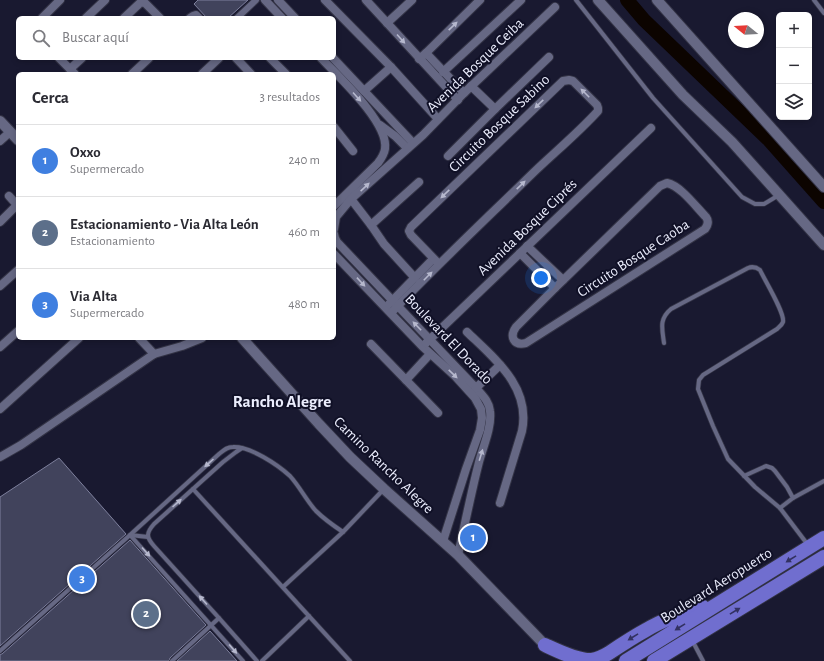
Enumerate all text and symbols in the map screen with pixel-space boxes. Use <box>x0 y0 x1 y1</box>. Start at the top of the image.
north arrow <box>728 12 764 48</box>
map controls <box>776 12 812 120</box>
button: + <box>776 12 812 48</box>
street label: Avenida Bosque Ceiba <box>424 15 527 115</box>
search box <box>16 16 336 60</box>
one-way arrow <box>448 21 458 31</box>
icon: search <box>30 27 52 49</box>
text: Buscar aquí <box>62 30 129 45</box>
one-way arrow <box>397 34 406 44</box>
button: − <box>776 48 812 84</box>
street label: Circuito Bosque Sabino <box>446 72 553 175</box>
button: layers <box>776 84 812 120</box>
one-way arrow <box>580 88 590 98</box>
text: Cerca <box>32 89 69 106</box>
text: 3 resultados <box>260 91 320 104</box>
one-way arrow <box>352 92 361 101</box>
one-way arrow <box>534 99 544 109</box>
text: Oxxo <box>70 145 101 160</box>
text: 1 <box>43 154 47 167</box>
text: 240 m <box>288 154 320 167</box>
text: Supermercado <box>70 163 144 176</box>
street label: Avenida Bosque Ciprés <box>475 176 580 278</box>
one-way arrow <box>516 180 526 190</box>
one-way arrow <box>360 183 369 192</box>
one-way arrow <box>440 189 450 199</box>
text: Estacionamiento - Via Alta León <box>70 217 259 232</box>
street label: Circuito Bosque Caoba <box>575 217 692 300</box>
text: 2 <box>42 226 48 239</box>
text: 460 m <box>288 226 320 239</box>
text: Estacionamiento <box>70 235 155 248</box>
your location <box>531 268 551 288</box>
one-way arrow <box>423 271 433 281</box>
one-way arrow <box>356 277 366 287</box>
text: Via Alta <box>70 289 118 304</box>
street label: Boulevard El Dorado <box>402 291 495 387</box>
text: 3 <box>42 298 48 311</box>
text: 480 m <box>288 298 320 311</box>
text: Supermercado <box>70 307 144 320</box>
one-way arrow <box>412 321 422 331</box>
one-way arrow <box>448 369 458 379</box>
district label: Rancho Alegre <box>233 393 331 410</box>
street label: Camino Rancho Alegre <box>331 414 436 517</box>
one-way arrow <box>478 449 484 461</box>
one-way arrow <box>204 458 214 468</box>
one-way arrow <box>172 499 183 508</box>
pin: 1 <box>460 523 486 553</box>
street label: Boulevard Aeropuerto <box>658 545 775 626</box>
one-way arrow <box>141 547 151 557</box>
one-way arrow <box>785 555 797 562</box>
pin: 3 <box>69 564 95 594</box>
one-way arrow <box>198 595 208 605</box>
pin: 2 <box>133 599 159 629</box>
one-way arrow <box>729 608 741 615</box>
one-way arrow <box>674 624 686 631</box>
one-way arrow <box>627 634 639 641</box>
one-way arrow <box>228 644 237 654</box>

